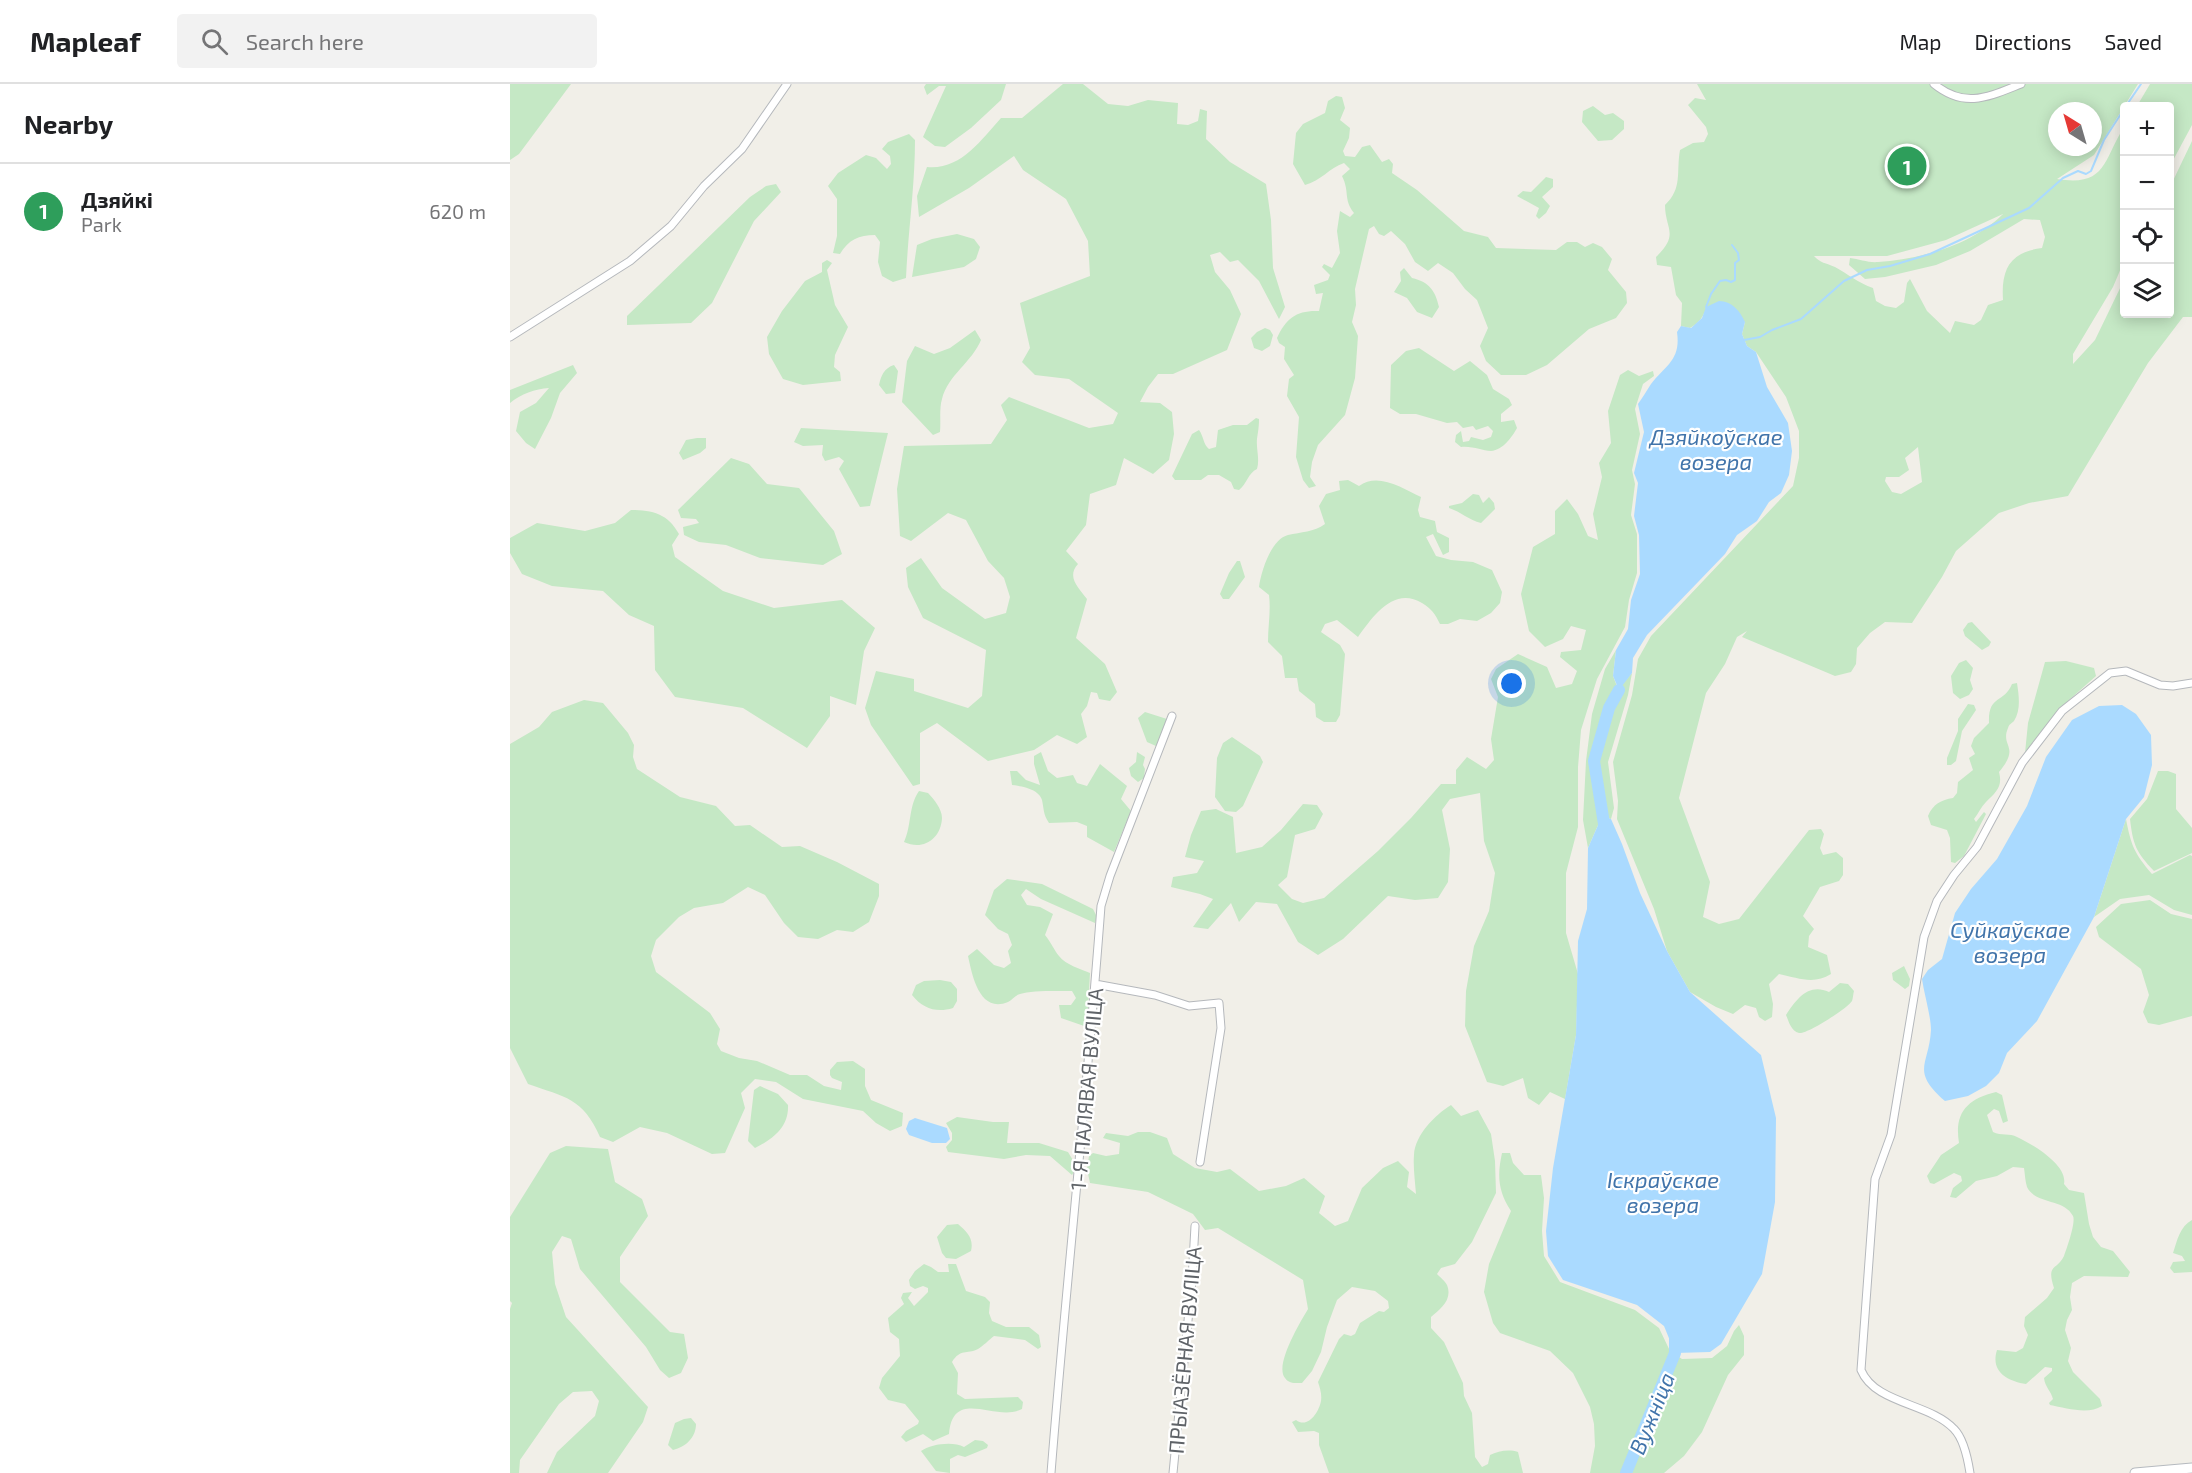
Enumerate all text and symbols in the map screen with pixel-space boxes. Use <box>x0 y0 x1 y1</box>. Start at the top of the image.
search box <box>177 14 597 68</box>
text: Mapleaf <box>30 24 141 58</box>
icon: search <box>198 25 231 58</box>
text: Search here <box>246 28 364 54</box>
text: Map <box>1899 29 1942 54</box>
text: Directions <box>1975 29 2071 54</box>
text: Saved <box>2104 29 2162 54</box>
north arrow <box>2048 102 2102 156</box>
map controls <box>2120 102 2174 318</box>
button: + <box>2120 102 2174 156</box>
text: Nearby <box>24 108 113 139</box>
pin: 1 <box>1888 144 1926 188</box>
button: − <box>2120 156 2174 210</box>
text: Дзяйкі <box>81 186 153 212</box>
text: 1 <box>39 199 48 223</box>
text: 620 m <box>429 199 486 223</box>
button: locate <box>2120 210 2174 264</box>
text: Park <box>81 212 122 236</box>
button: layers <box>2120 264 2174 318</box>
water label: Дзяйкоўскае возера <box>1648 423 1783 474</box>
your location <box>1497 669 1526 698</box>
water label: Суйкаўскае возера <box>1950 916 2070 967</box>
street label: 1-Я ПАЛЯВАЯ ВУЛІЦА <box>1065 987 1107 1191</box>
water label: Іскраўскае возера <box>1607 1166 1719 1217</box>
street label: ПРЫАЗЁРНАЯ ВУЛІЦА <box>1162 1245 1206 1455</box>
water label: Вужніца <box>1623 1368 1679 1458</box>

